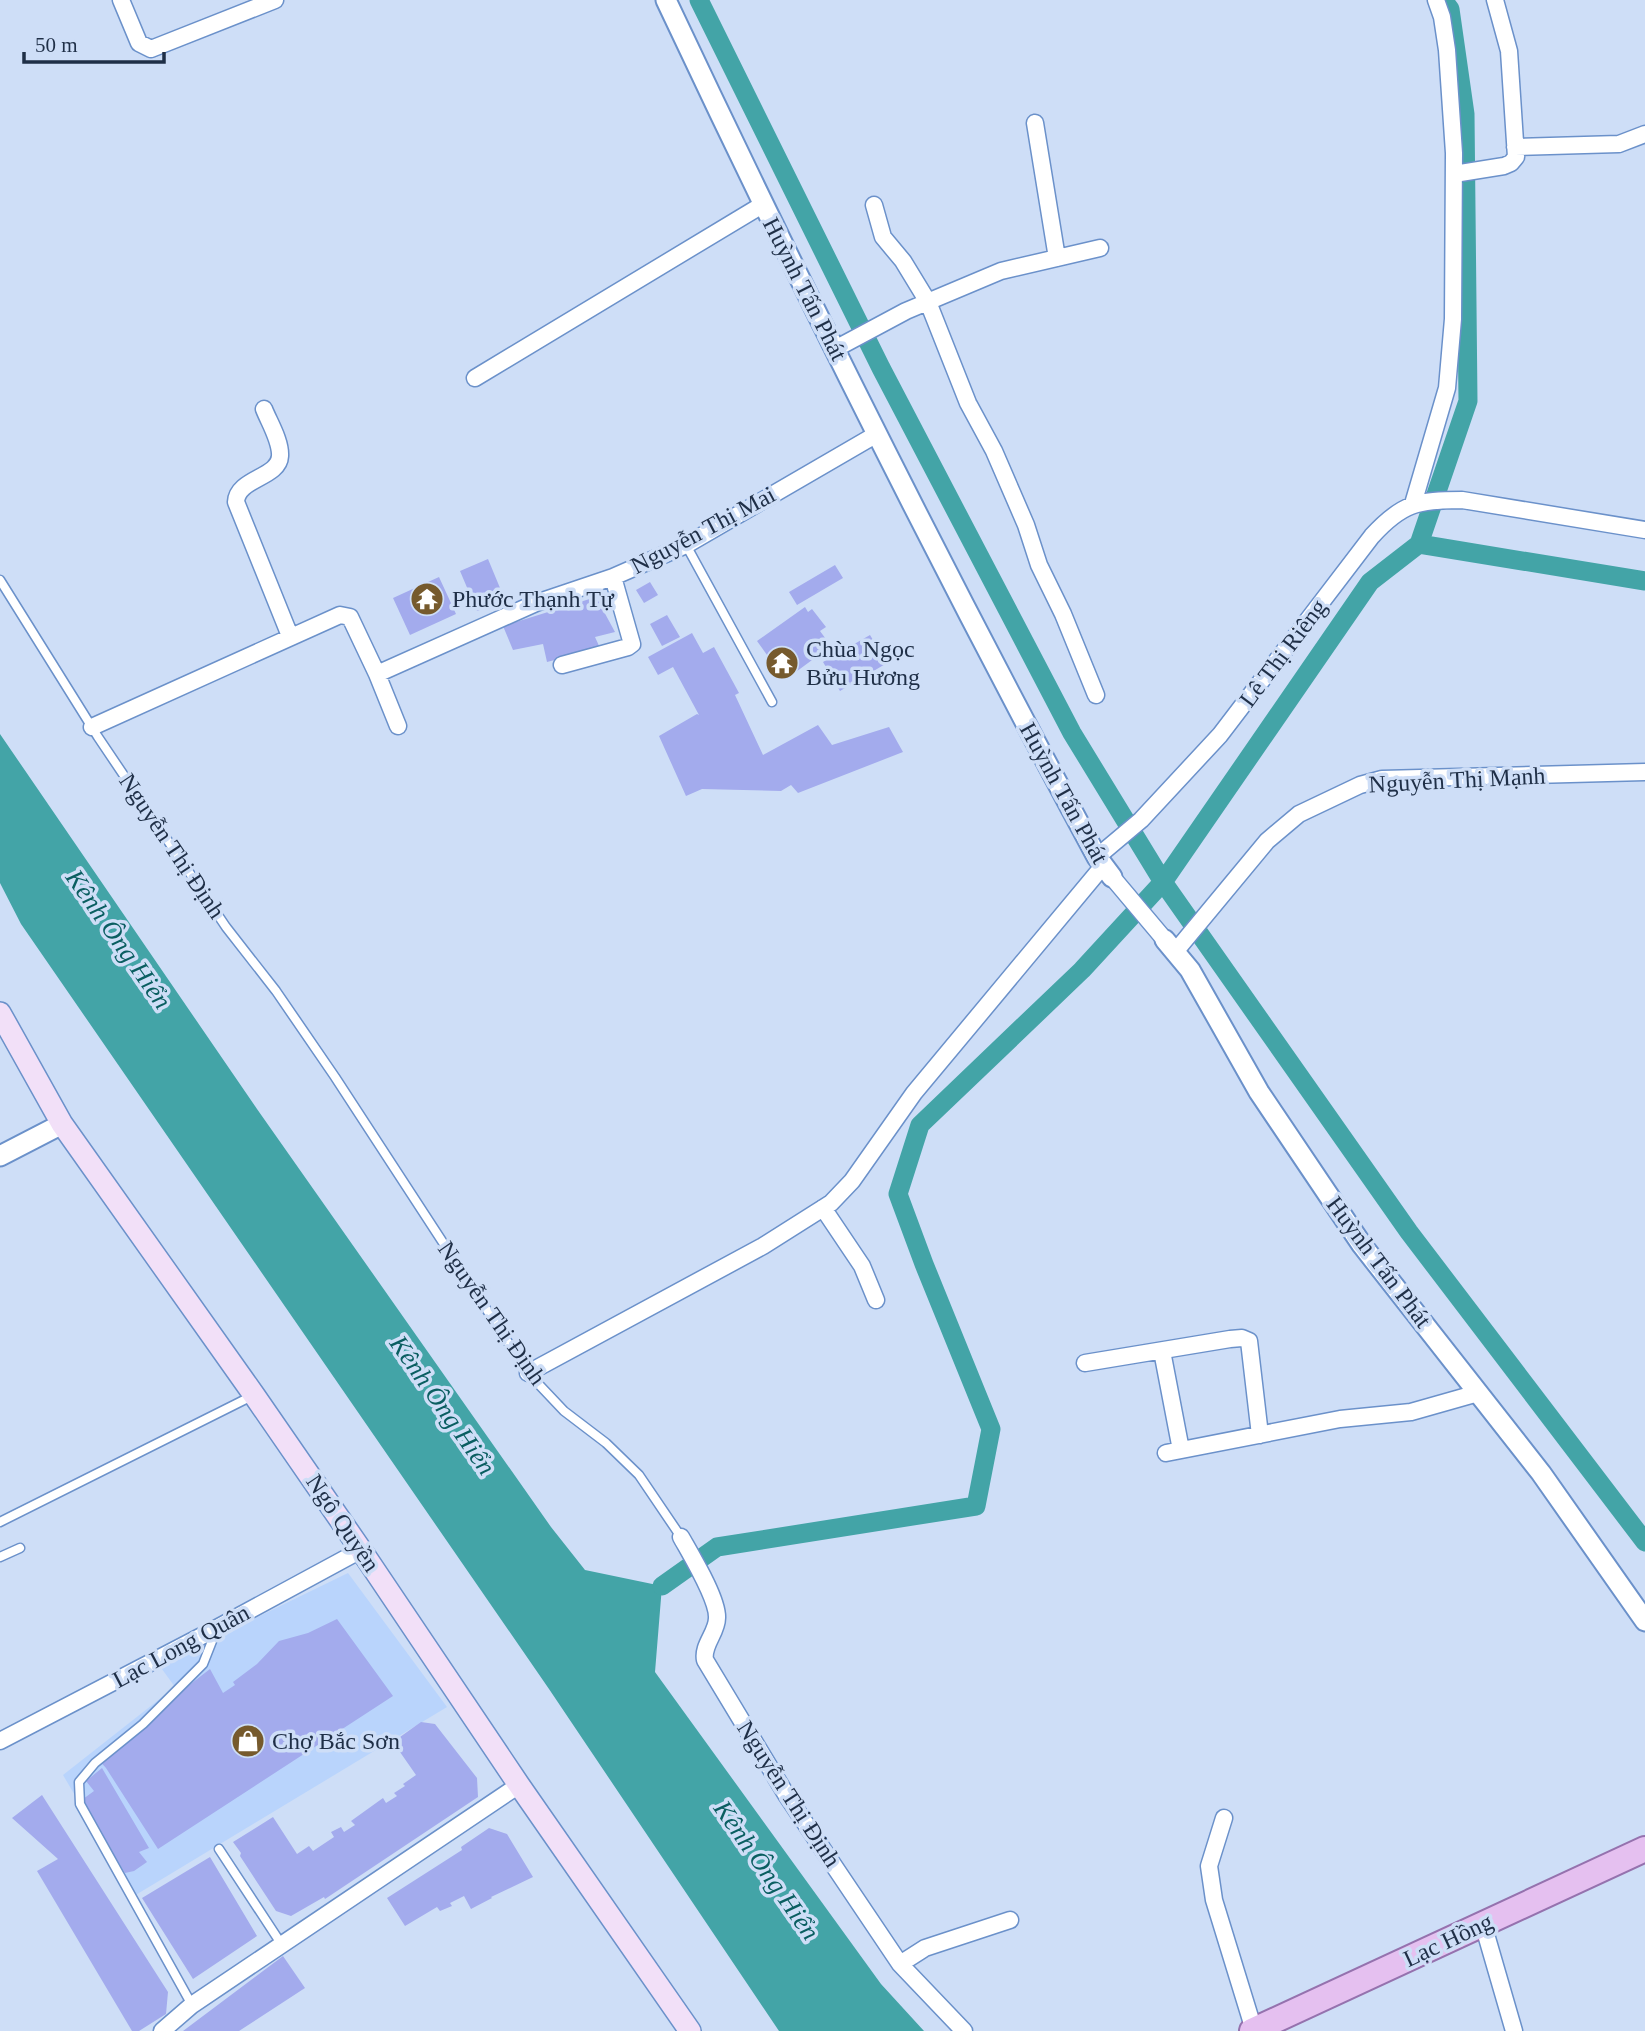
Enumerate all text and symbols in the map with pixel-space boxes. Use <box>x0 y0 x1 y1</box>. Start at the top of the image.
scale bar <box>24 21 164 65</box>
text: 50 m <box>35 33 78 57</box>
street label: Huỳnh Tấn Phát <box>758 213 852 365</box>
street label: Nguyễn Thị Mai <box>626 481 780 579</box>
temple icon: Phước Thạnh Tự <box>408 580 446 618</box>
place label: Phước Thạnh Tự <box>452 586 615 612</box>
street label: Lê Thị Riêng <box>1234 594 1332 712</box>
place label: Chùa Ngọc Bửu Hương <box>806 636 920 690</box>
temple icon: Chùa Ngọc Bửu Hương <box>763 644 801 682</box>
street label: Huỳnh Tấn Phát <box>1015 718 1114 868</box>
street label: Nguyễn Thị Mạnh <box>1368 762 1546 798</box>
street label: Nguyễn Thị Định <box>114 769 230 923</box>
water label: Kênh Ông Hiển <box>59 863 177 1014</box>
street label: Huỳnh Tấn Phát <box>1321 1192 1437 1333</box>
street label: Nguyễn Thị Định <box>433 1236 551 1390</box>
water label: Kênh Ông Hiển <box>383 1329 501 1480</box>
street label: Ngô Quyền <box>301 1470 385 1576</box>
street label: Lạc Long Quân <box>108 1599 254 1693</box>
street label: Nguyễn Thị Định <box>732 1716 846 1872</box>
shop icon: Chợ Bắc Sơn <box>229 1722 267 1760</box>
place label: Chợ Bắc Sơn <box>272 1728 400 1754</box>
water label: Kênh Ông Hiển <box>707 1794 825 1945</box>
street label: Lạc Hồng <box>1399 1908 1497 1972</box>

